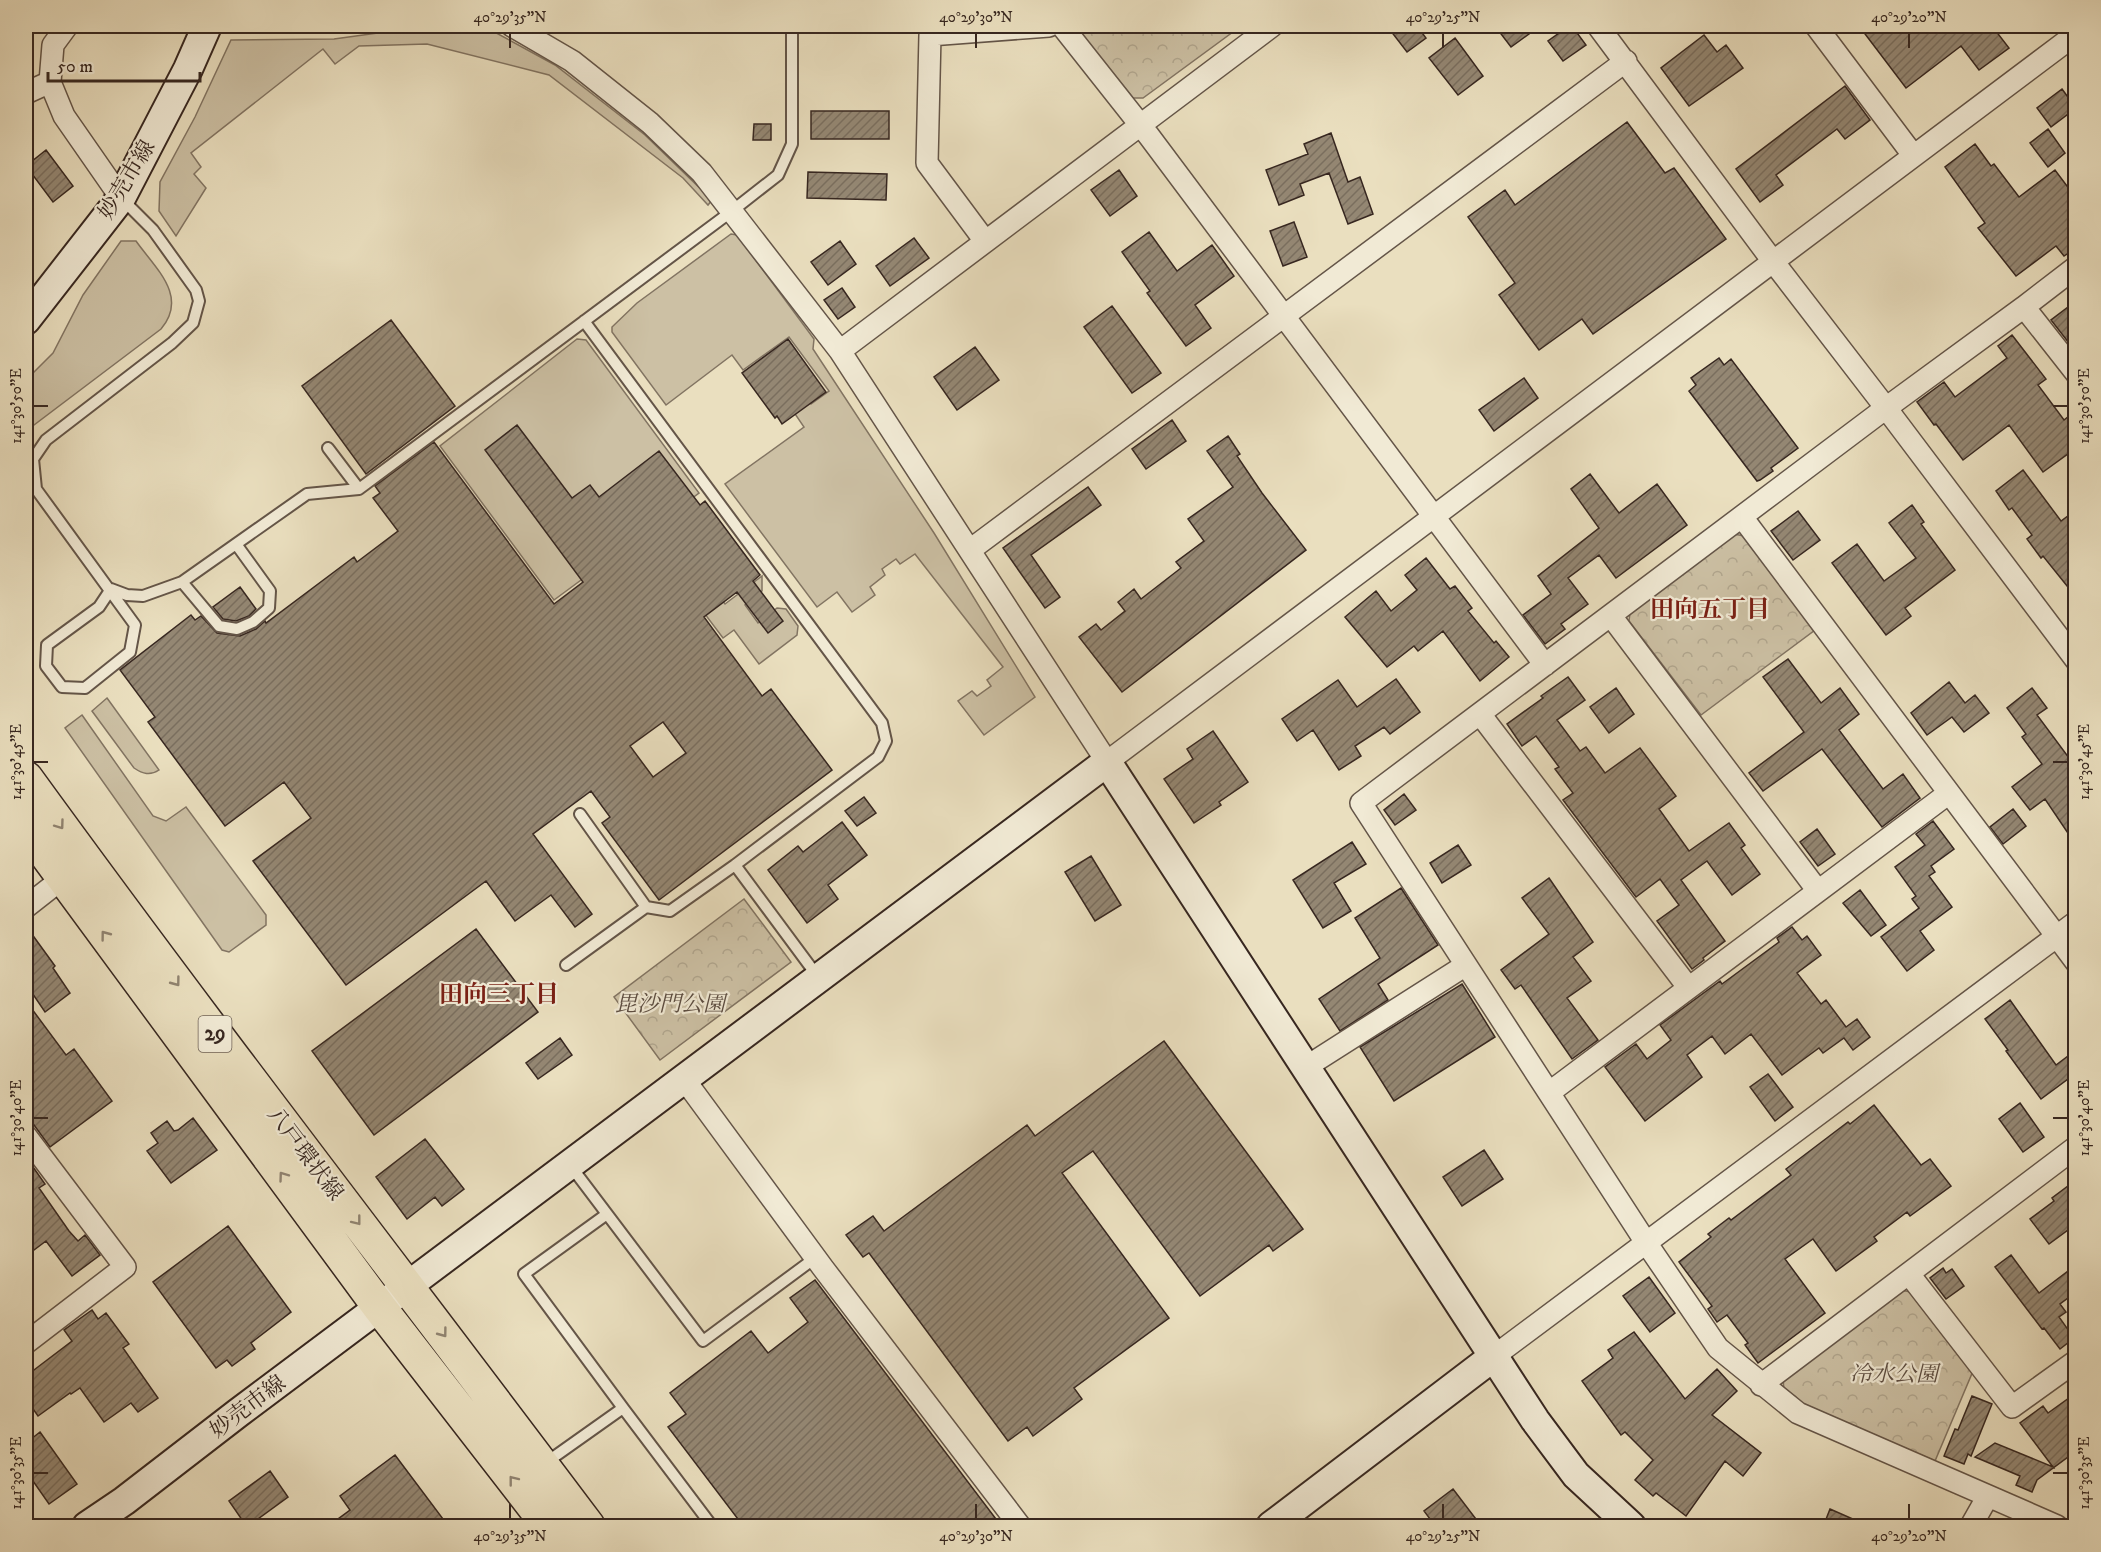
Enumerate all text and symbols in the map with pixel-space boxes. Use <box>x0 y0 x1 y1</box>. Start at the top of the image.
text: 40°29'35"N <box>473 8 547 27</box>
text: 40°29'30"N <box>939 8 1013 27</box>
text: 40°29'25"N <box>1406 8 1480 27</box>
text: 40°29'20"N <box>1871 8 1947 27</box>
scale bar <box>48 45 200 83</box>
text: 50 m <box>57 56 93 78</box>
street label: 妙売市線 <box>93 135 161 225</box>
text: 141°30'50"E <box>7 368 26 444</box>
text: 141°30'50"E <box>2075 368 2094 444</box>
district label: 田向五丁目 <box>1650 595 1770 625</box>
text: 141°30'45"E <box>7 724 26 800</box>
text: 141°30'45"E <box>2075 724 2094 800</box>
one-way arrow <box>53 819 64 830</box>
one-way arrow <box>101 930 112 941</box>
one-way arrow <box>169 975 180 986</box>
district label: 田向三丁目 <box>439 980 559 1010</box>
park label: 毘沙門公園 <box>615 991 728 1018</box>
road number: 29 <box>198 1016 232 1052</box>
text: 141°30'40"E <box>7 1079 26 1156</box>
text: 141°30'40"E <box>2075 1079 2094 1156</box>
street label: 八戸環状線 <box>261 1102 349 1206</box>
one-way arrow <box>279 1172 290 1183</box>
one-way arrow <box>349 1215 360 1226</box>
one-way arrow <box>436 1327 447 1338</box>
park label: 冷水公園 <box>1850 1361 1941 1388</box>
street label: 妙売市線 <box>205 1370 291 1444</box>
text: 141°30'35"E <box>7 1436 26 1510</box>
text: 141°30'35"E <box>2075 1436 2094 1510</box>
one-way arrow <box>510 1476 521 1487</box>
text: 40°29'35"N <box>473 1527 547 1546</box>
text: 40°29'30"N <box>939 1527 1013 1546</box>
text: 40°29'25"N <box>1406 1527 1480 1546</box>
text: 40°29'20"N <box>1871 1527 1947 1546</box>

